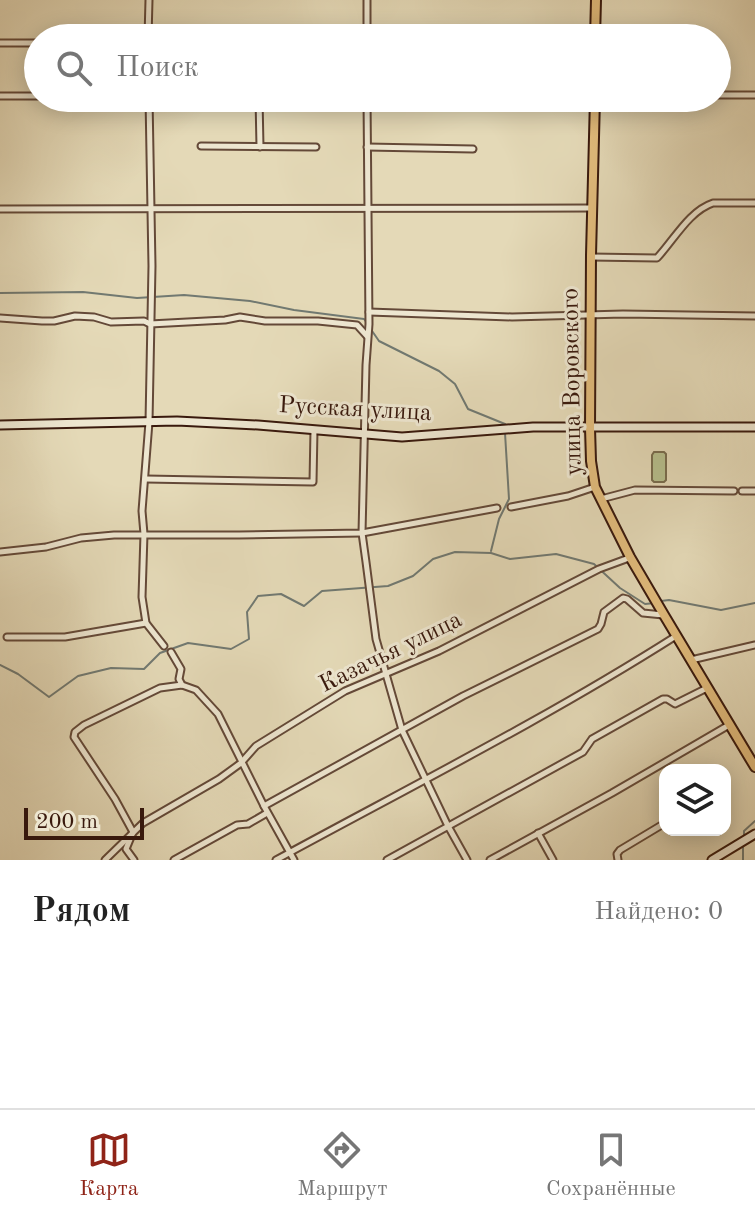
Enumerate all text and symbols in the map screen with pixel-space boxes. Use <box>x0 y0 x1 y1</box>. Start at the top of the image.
search box <box>24 24 731 112</box>
icon: search <box>52 46 96 90</box>
text: Поиск <box>116 53 199 83</box>
street label: улица Воровского <box>559 288 587 476</box>
street label: Русская улица <box>278 394 432 426</box>
street label: Казачья улица <box>316 608 466 698</box>
map controls <box>659 764 731 836</box>
button: layers <box>659 764 731 836</box>
scale bar <box>24 804 144 840</box>
text: 200 m <box>36 811 98 833</box>
text: Рядом <box>32 895 131 929</box>
text: Найдено: 0 <box>594 899 723 925</box>
tab: Карта <box>79 1128 139 1203</box>
tab: Маршрут <box>297 1128 388 1203</box>
tab: Сохранённые <box>546 1128 676 1203</box>

